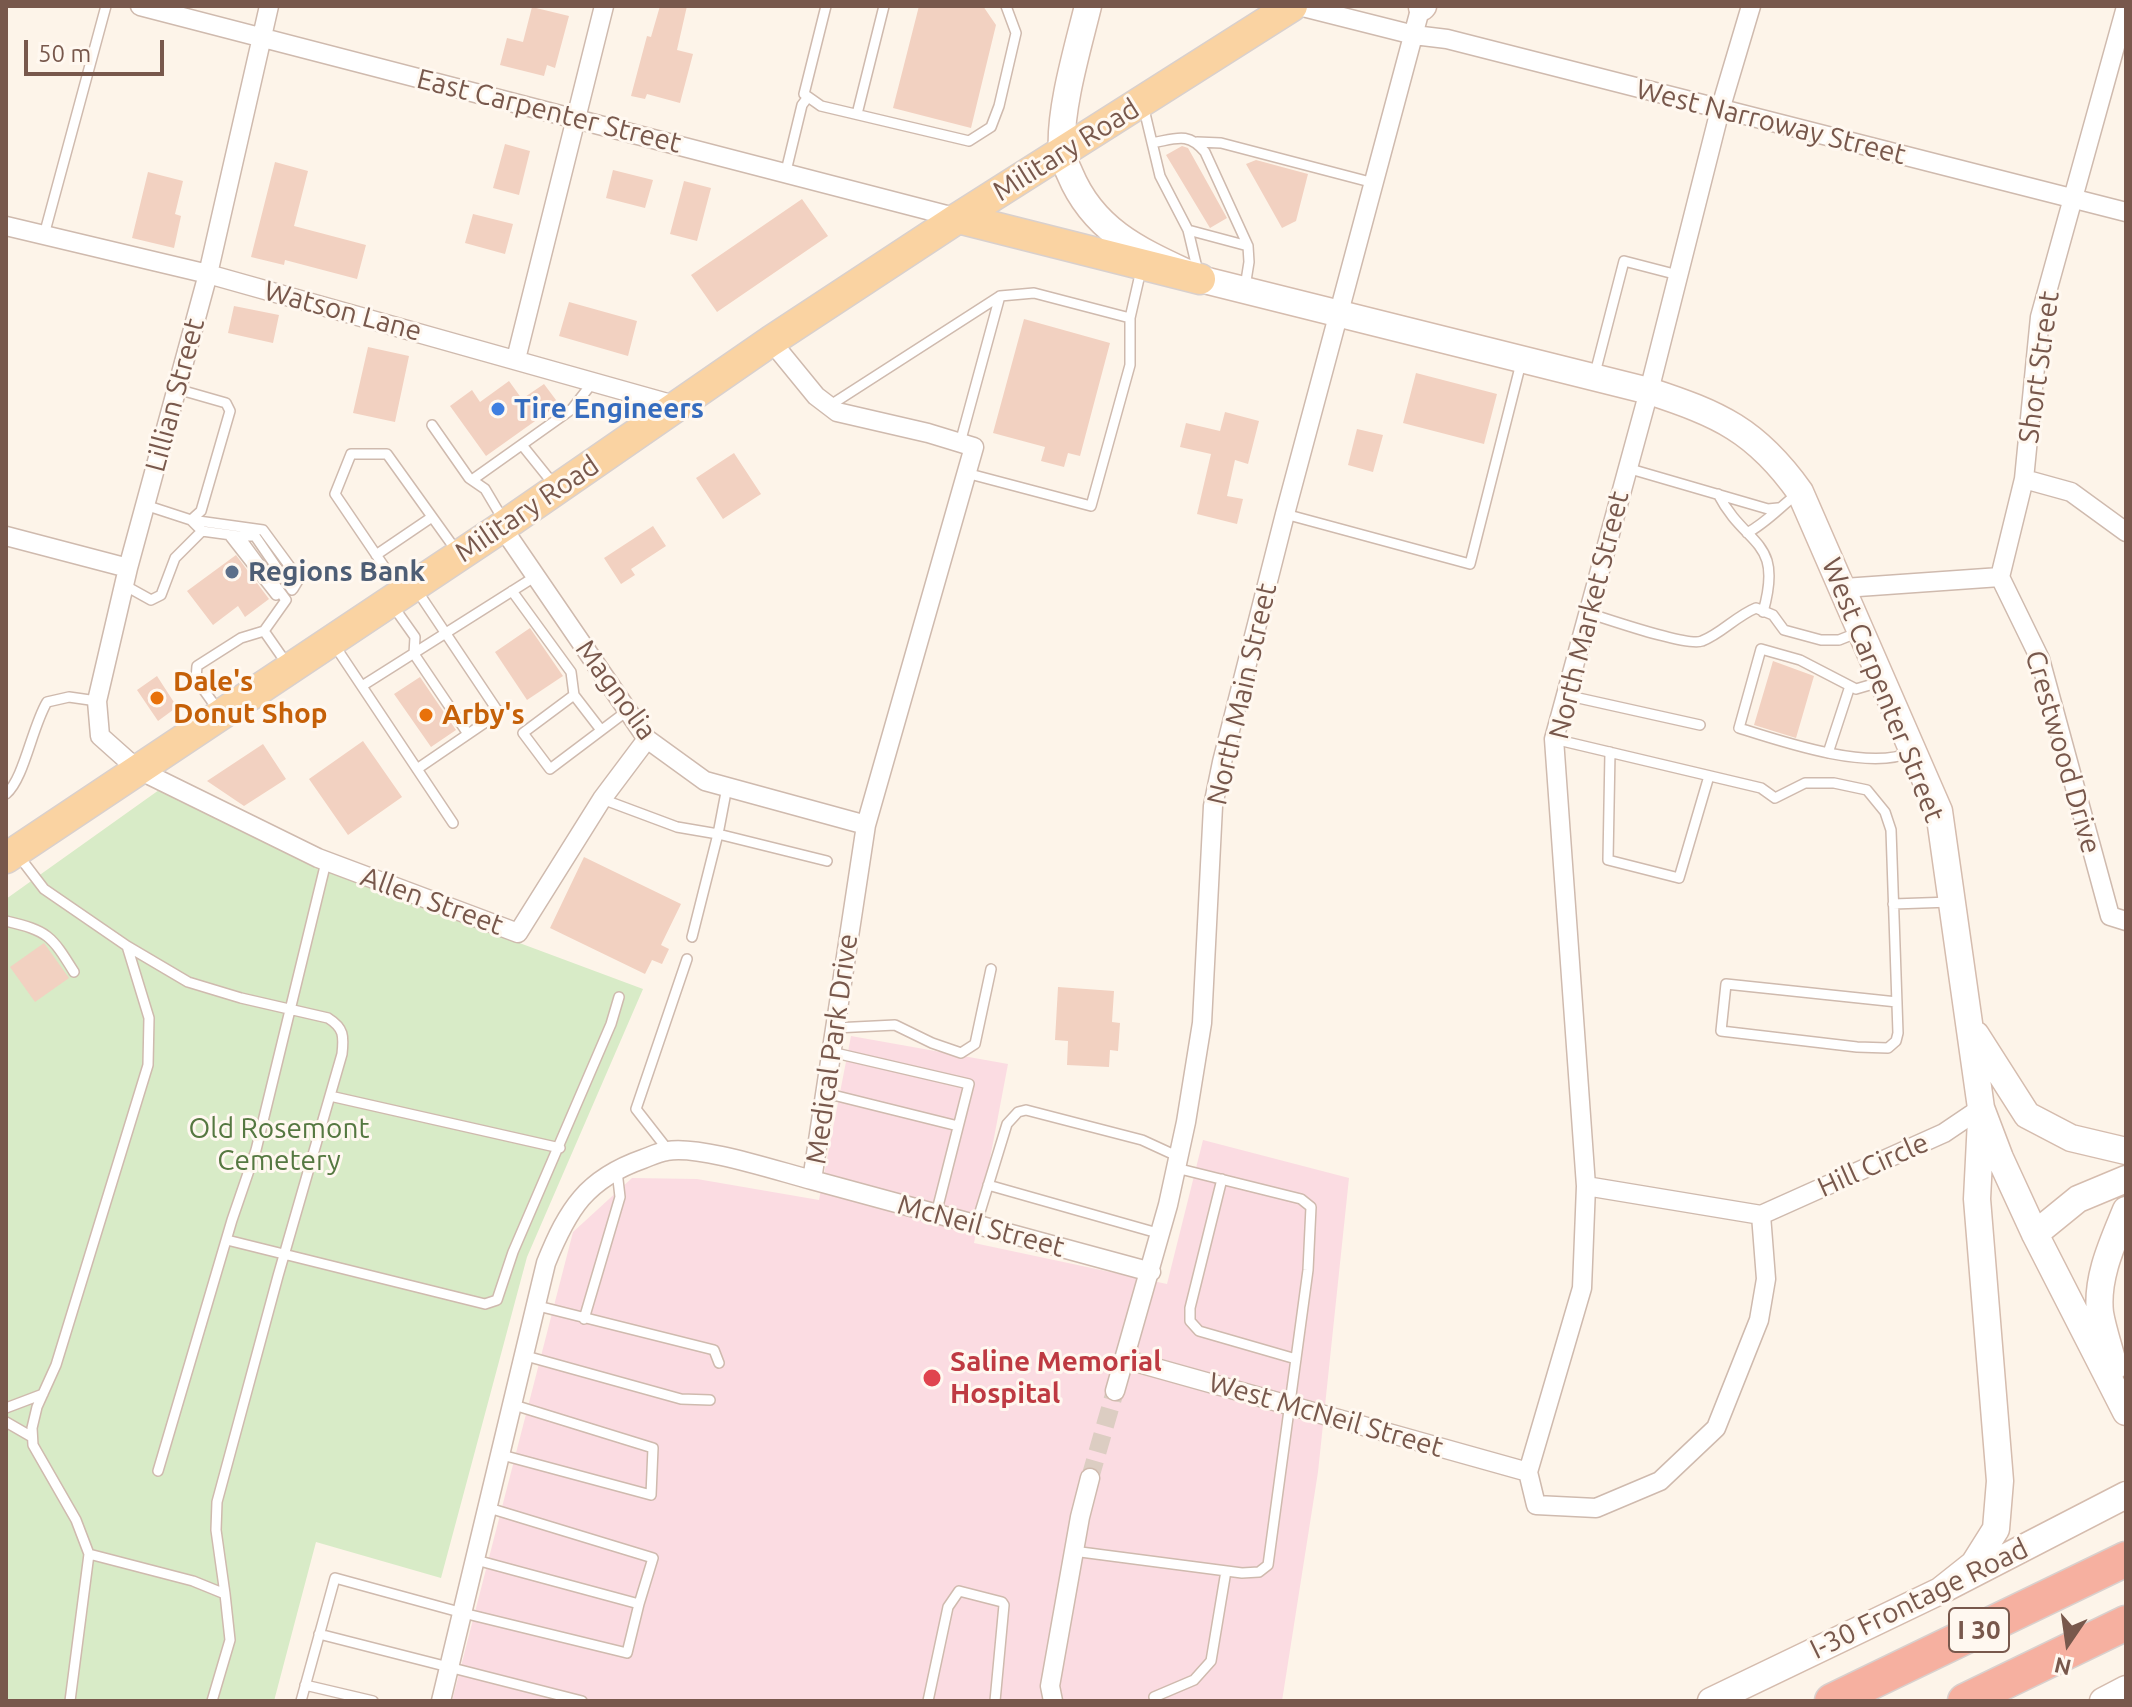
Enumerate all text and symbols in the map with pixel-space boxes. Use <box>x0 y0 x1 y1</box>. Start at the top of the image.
scale bar <box>28 24 168 74</box>
text: 50 m <box>38 40 91 67</box>
street label: East Carpenter Street <box>413 62 685 160</box>
street label: West Narroway Street <box>1633 72 1909 172</box>
street label: Military Road <box>987 92 1145 208</box>
street label: Watson Lane <box>261 274 425 348</box>
street label: Short Street <box>2012 289 2066 445</box>
street label: Lillian Street <box>138 315 212 475</box>
place label: Tire Engineers <box>514 392 704 426</box>
marker: Tire Engineers <box>489 400 507 418</box>
street label: Military Road <box>449 449 605 569</box>
street label: North Market Street <box>1542 487 1636 743</box>
street label: West Carpenter Street <box>1815 553 1951 827</box>
place label: Regions Bank <box>248 555 425 589</box>
marker: Regions Bank <box>223 563 241 581</box>
street label: North Main Street <box>1200 580 1284 808</box>
street label: Magnolia <box>568 633 664 747</box>
street label: Crestwood Drive <box>2018 647 2108 857</box>
place label: Dale's Donut Shop <box>173 665 328 731</box>
marker: Dale's Donut Shop <box>148 689 166 707</box>
place label: Arby's <box>442 698 525 732</box>
marker: Arby's <box>417 706 435 724</box>
street label: Allen Street <box>356 860 508 942</box>
street label: Medical Park Drive <box>799 932 865 1166</box>
park label: Old Rosemont Cemetery <box>189 1112 369 1178</box>
street label: Hill Circle <box>1812 1126 1934 1204</box>
street label: McNeil Street <box>894 1188 1068 1264</box>
place label: Saline Memorial Hospital <box>950 1345 1162 1411</box>
street label: West McNeil Street <box>1205 1365 1447 1465</box>
marker: Saline Memorial Hospital <box>921 1367 943 1389</box>
street label: I-30 Frontage Road <box>1805 1532 2033 1666</box>
north arrow <box>2028 1603 2108 1683</box>
road number: I 30 <box>1949 1608 2009 1652</box>
text: N <box>2052 1653 2073 1681</box>

